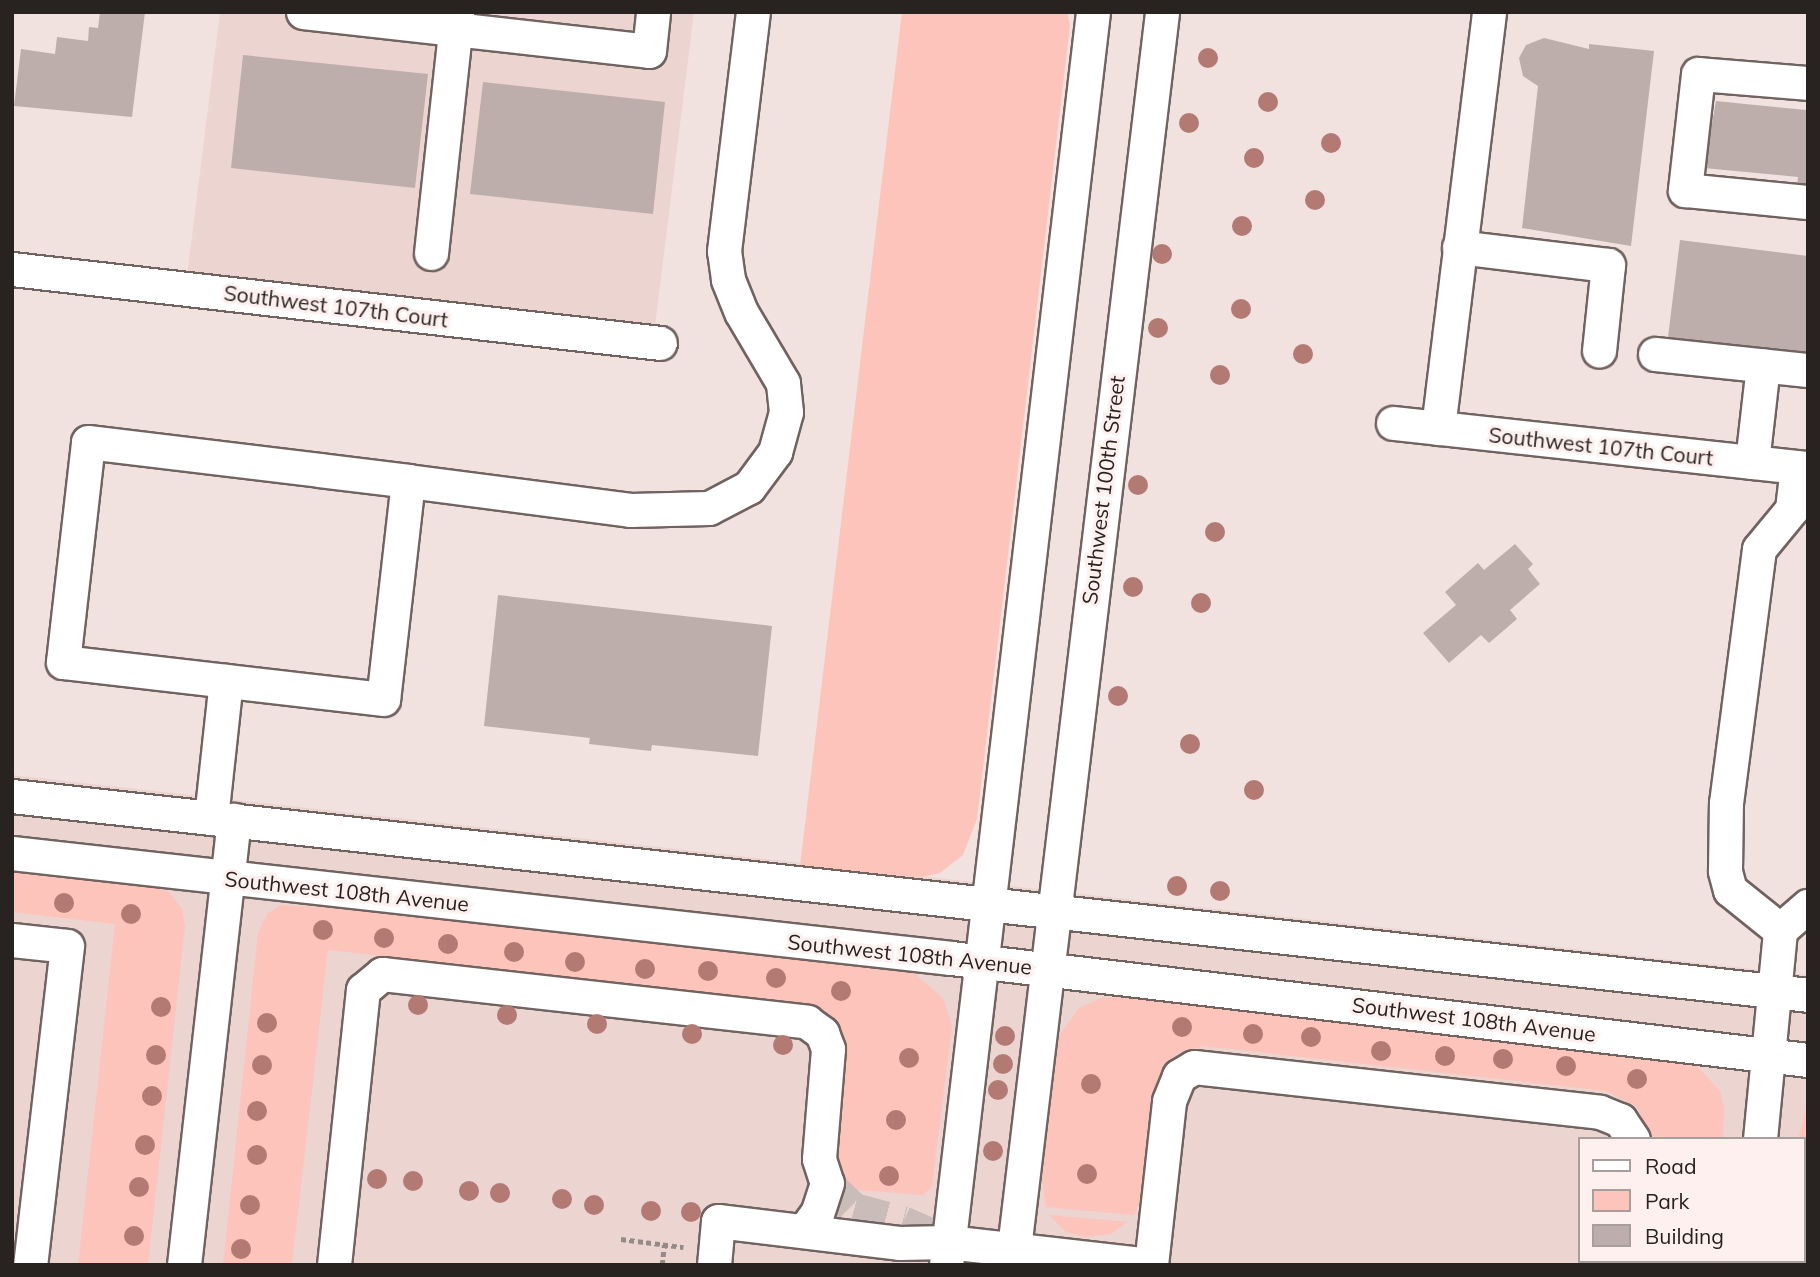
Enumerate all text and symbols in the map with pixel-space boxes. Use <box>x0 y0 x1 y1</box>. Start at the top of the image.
street label: Southwest 107th Court <box>223 280 449 332</box>
street label: Southwest 100th Street <box>1076 374 1130 606</box>
street label: Southwest 107th Court <box>1487 422 1715 470</box>
street label: Southwest 108th Avenue <box>224 866 470 916</box>
street label: Southwest 108th Avenue <box>787 929 1033 979</box>
street label: Southwest 108th Avenue <box>1351 992 1597 1046</box>
legend <box>1578 1137 1806 1263</box>
text: Road <box>1645 1153 1696 1179</box>
text: Park <box>1645 1188 1689 1214</box>
text: Building <box>1645 1223 1724 1249</box>

